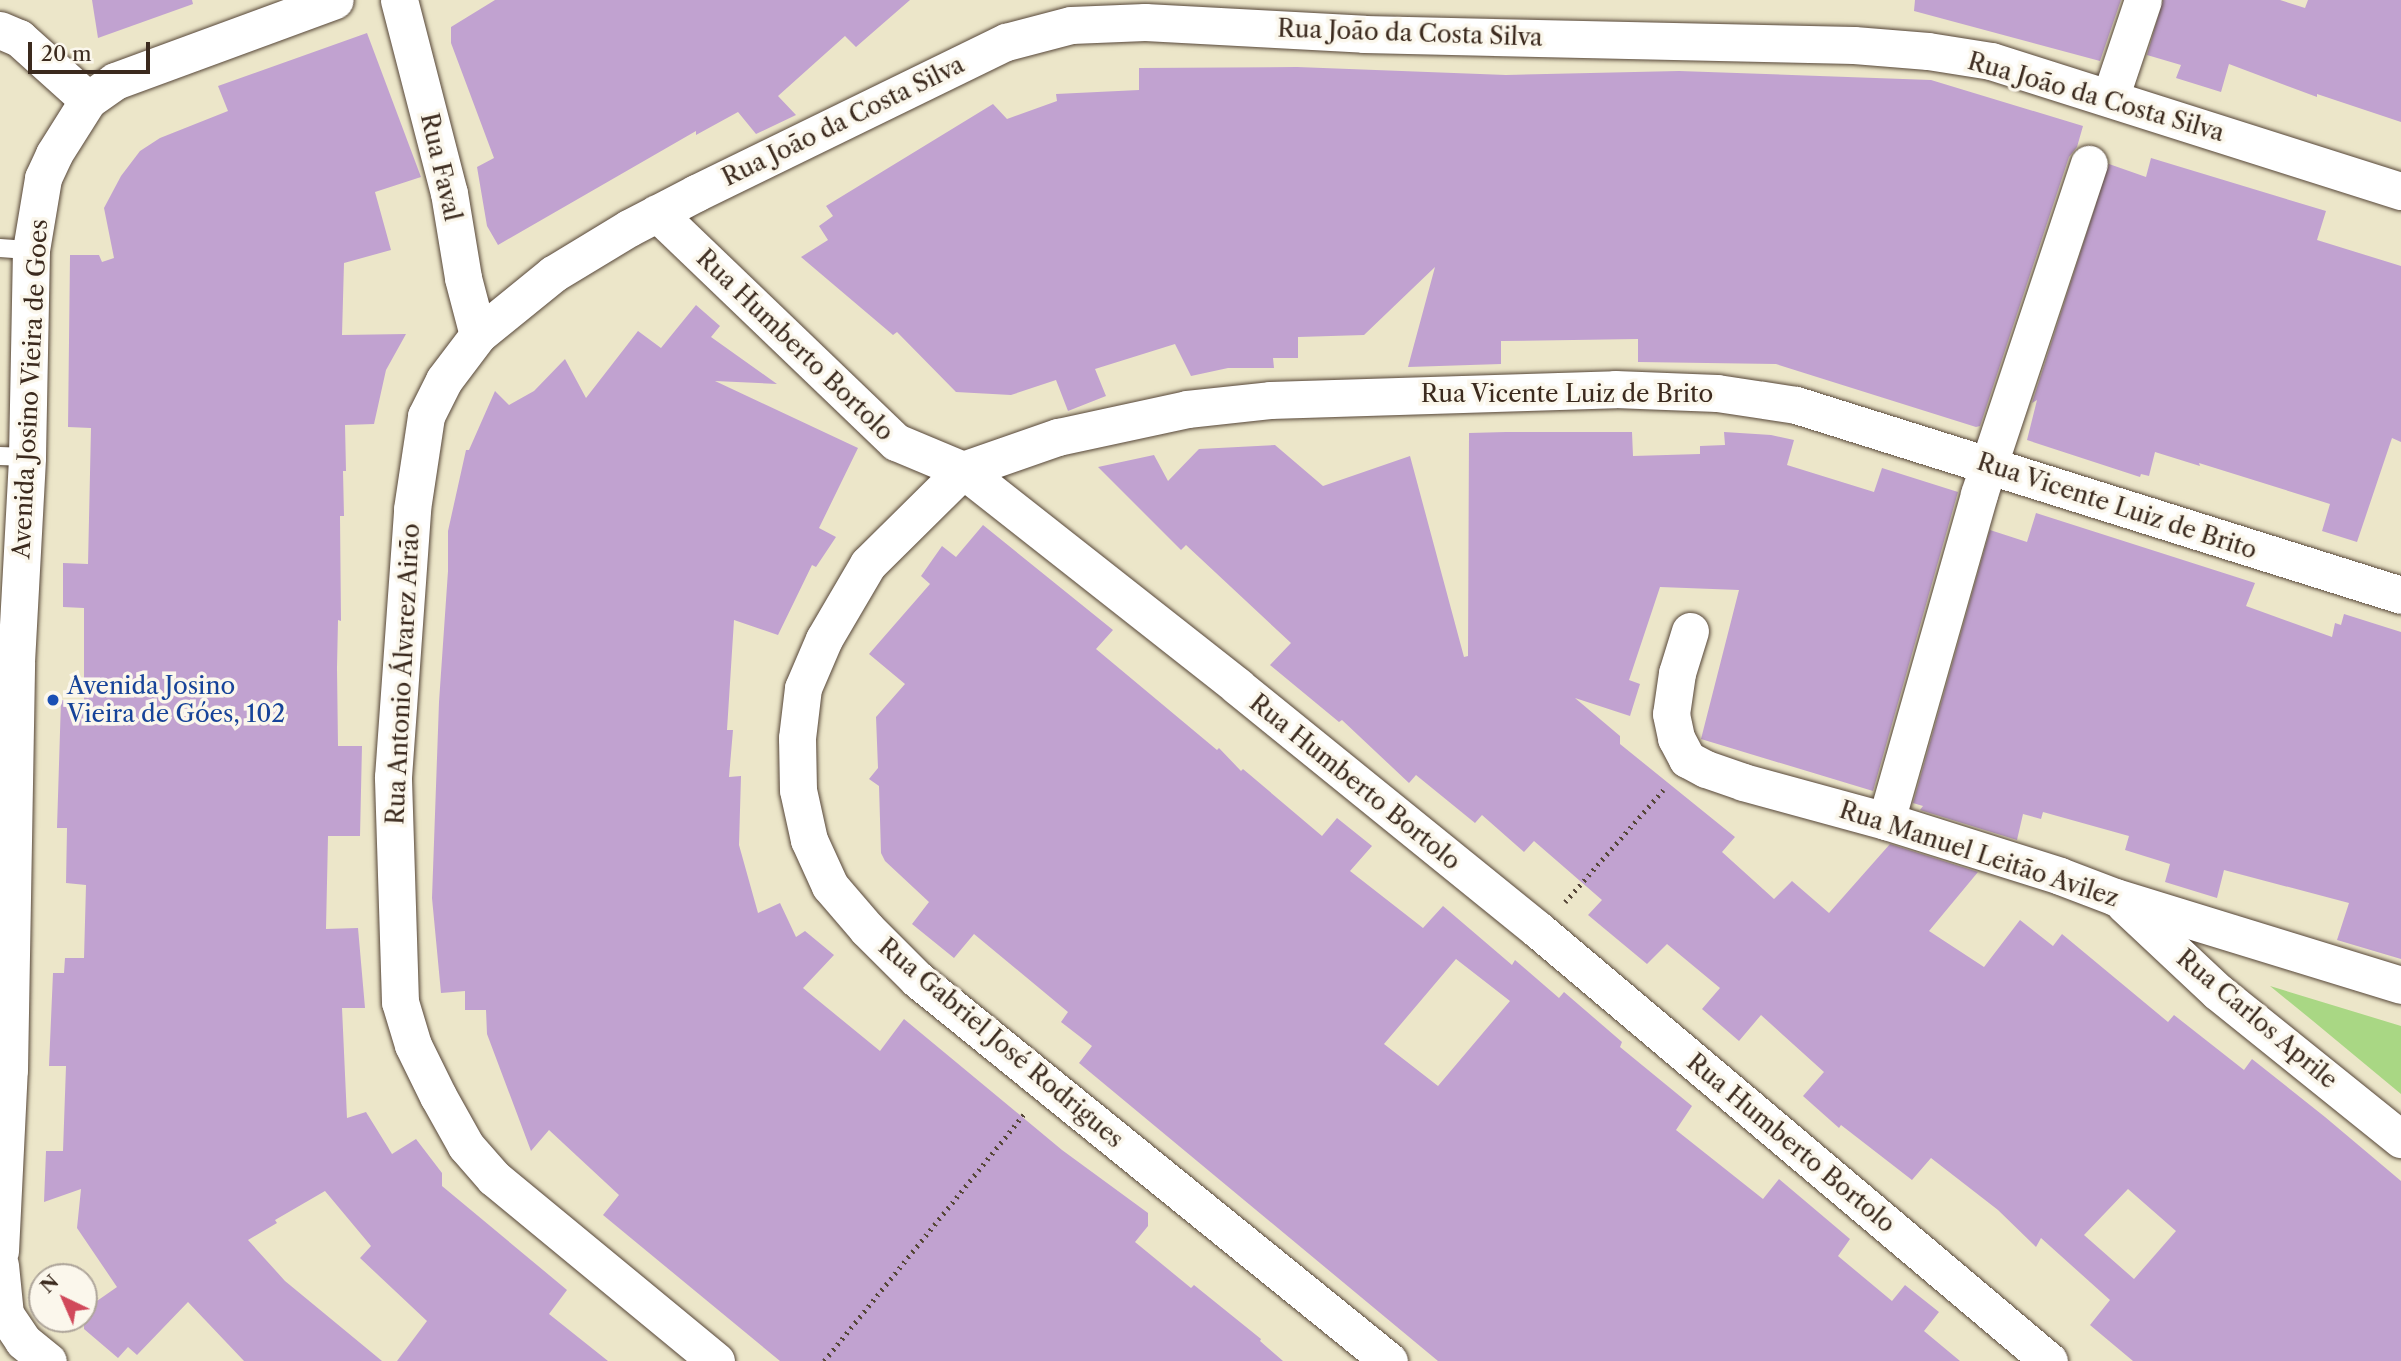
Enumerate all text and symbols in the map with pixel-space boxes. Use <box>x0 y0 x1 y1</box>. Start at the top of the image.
street label: Rua João da Costa Silva <box>1276 14 1544 52</box>
scale bar <box>32 28 154 72</box>
text: 20 m <box>41 41 92 66</box>
street label: Rua João da Costa Silva <box>1964 46 2228 148</box>
street label: Rua João da Costa Silva <box>717 50 969 192</box>
street label: Rua Faval <box>415 110 467 224</box>
street label: Avenida Josino Vieira de Goes <box>7 218 53 560</box>
street label: Rua Humberto Bortolo <box>690 243 900 447</box>
street label: Rua Vicente Luiz de Brito <box>1420 380 1714 408</box>
street label: Rua Vicente Luiz de Brito <box>1973 447 2261 565</box>
street label: Rua Antonio Álvarez Airão <box>381 521 425 827</box>
place label: Avenida Josino Vieira de Góes, 102 <box>67 672 286 728</box>
street label: Rua Humberto Bortolo <box>1244 688 1466 876</box>
marker: Avenida Josino Vieira de Góes, 102 <box>45 692 61 708</box>
street label: Rua Manuel Leitão Avilez <box>1835 795 2123 913</box>
street label: Rua Gabriel José Rodrigues <box>873 932 1129 1154</box>
street label: Rua Carlos Aprile <box>2170 943 2344 1095</box>
street label: Rua Humberto Bortolo <box>1681 1047 1901 1239</box>
north arrow <box>28 1263 98 1333</box>
text: N <box>36 1270 63 1298</box>

